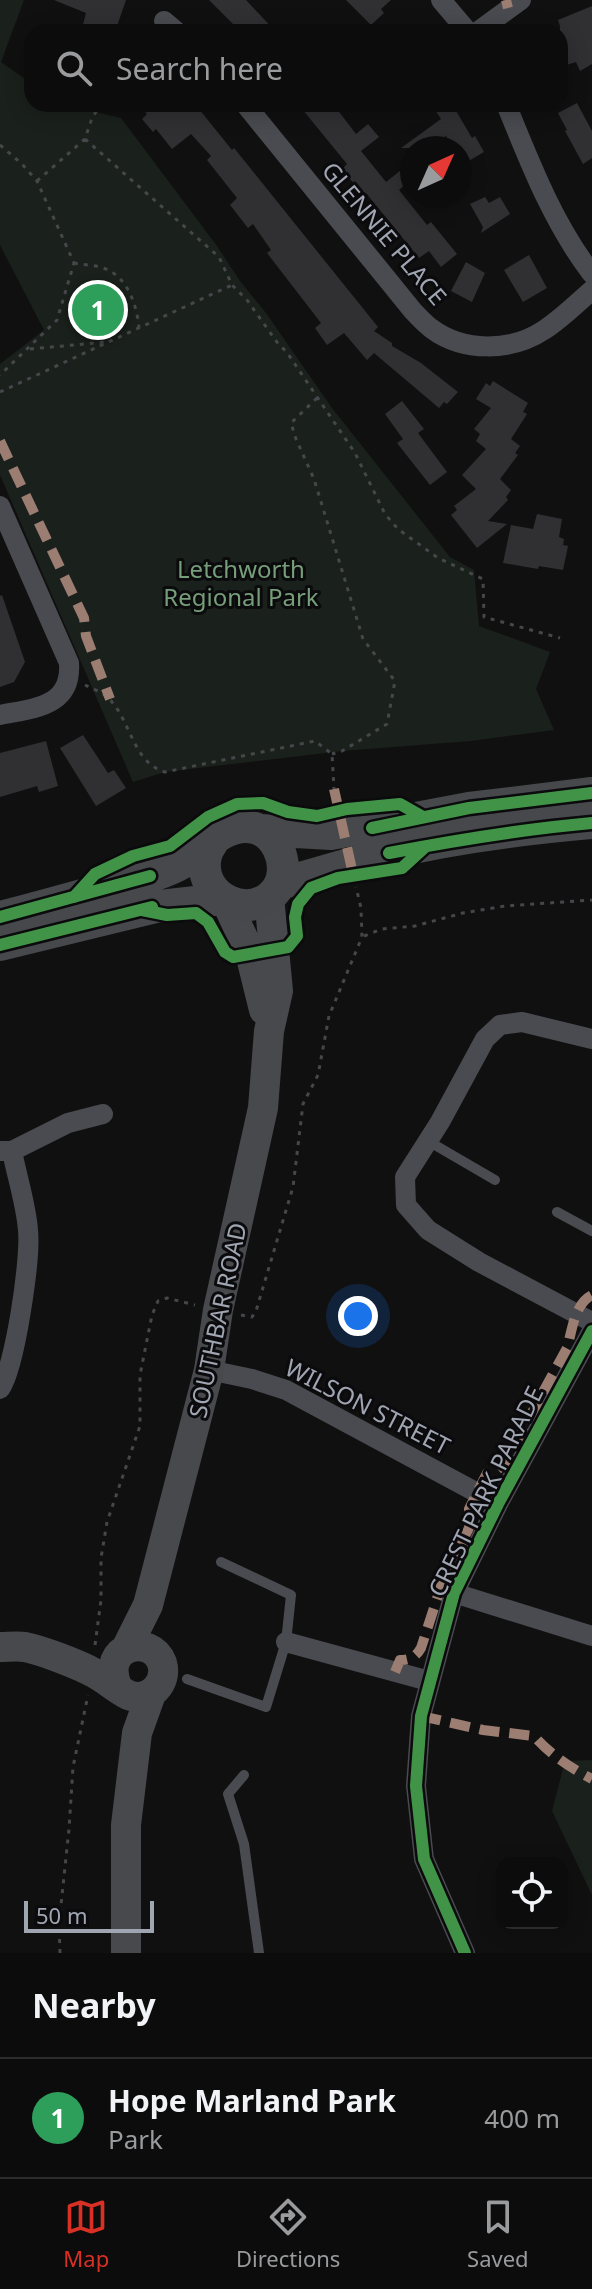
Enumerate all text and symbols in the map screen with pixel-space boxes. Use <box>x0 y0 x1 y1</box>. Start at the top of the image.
search box <box>24 24 568 112</box>
icon: search <box>52 46 96 90</box>
text: Search here <box>116 48 283 89</box>
north arrow <box>400 136 472 208</box>
street label: GLENNIE PLACE <box>315 154 455 312</box>
pin: 1 <box>72 280 124 340</box>
park label: Letchworth Regional Park <box>163 552 319 613</box>
street label: SOUTHBAR ROAD <box>180 1219 254 1421</box>
your location <box>338 1296 378 1336</box>
street label: WILSON STREET <box>280 1350 457 1462</box>
street label: CREST PARK PARADE <box>420 1380 550 1602</box>
map controls <box>496 1857 568 1929</box>
button: locate <box>496 1857 568 1929</box>
scale bar <box>24 1897 154 1933</box>
text: 50 m <box>36 1900 87 1930</box>
text: Nearby <box>32 1982 156 2028</box>
text: Hope Marland Park <box>108 2080 396 2121</box>
text: 1 <box>51 2100 65 2136</box>
text: 400 m <box>484 2100 560 2136</box>
text: Park <box>108 2121 163 2157</box>
tab: Map <box>63 2195 109 2273</box>
tab: Directions <box>236 2195 340 2273</box>
tab: Saved <box>467 2195 529 2273</box>

